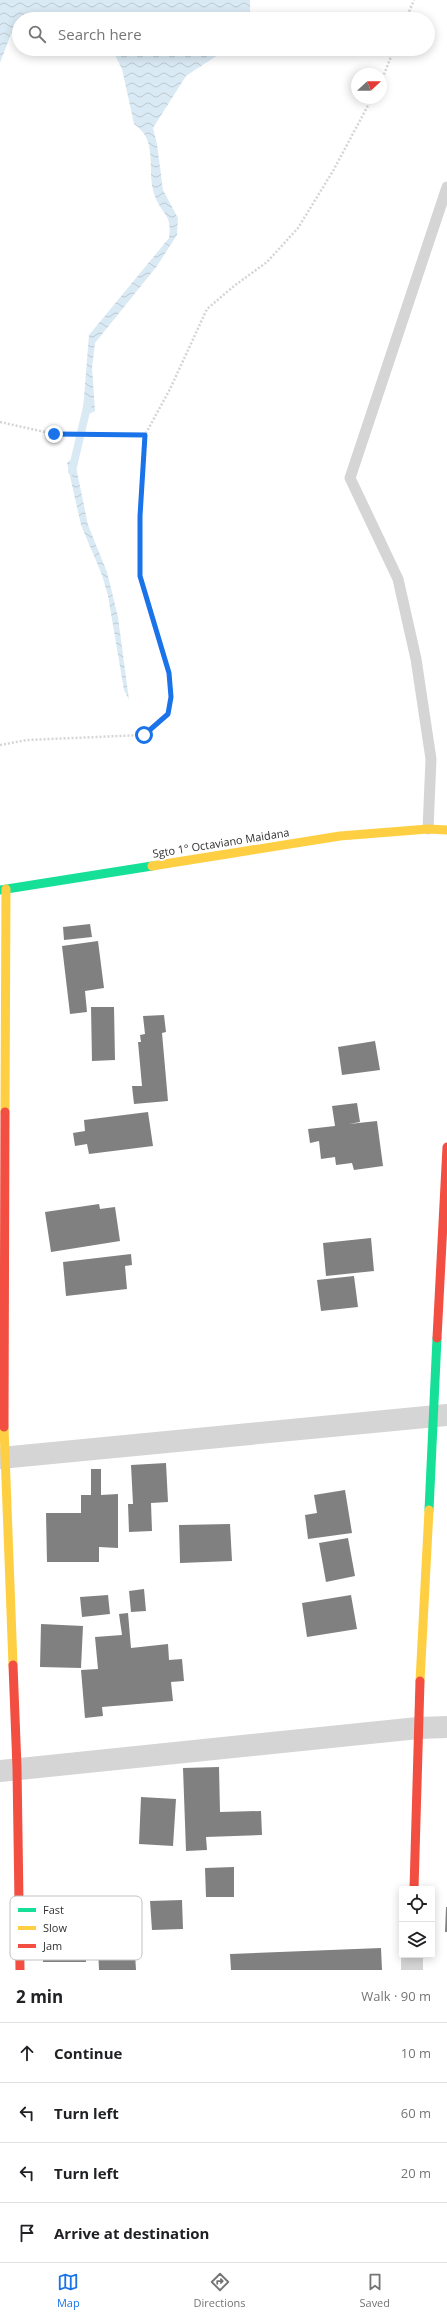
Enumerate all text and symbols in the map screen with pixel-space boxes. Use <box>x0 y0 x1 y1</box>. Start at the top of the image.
search box <box>12 12 435 56</box>
icon: search <box>26 23 48 45</box>
text: Search here <box>58 24 142 44</box>
north arrow <box>351 68 387 104</box>
route end <box>45 425 63 443</box>
route start <box>135 726 153 744</box>
street label: Sgto 1° Octaviano Maidana <box>151 824 290 861</box>
map controls <box>399 1886 435 1958</box>
button: locate <box>399 1886 435 1922</box>
legend <box>10 1896 142 1960</box>
text: Fast <box>43 1902 64 1917</box>
text: Slow <box>43 1920 67 1935</box>
button: layers <box>399 1922 435 1958</box>
text: Jam <box>42 1938 62 1953</box>
text: 2 min <box>16 1985 63 2008</box>
text: Walk · 90 m <box>361 1987 431 2005</box>
icon: ahead <box>16 2042 38 2064</box>
text: Continue <box>54 2043 122 2063</box>
text: 10 m <box>401 2044 431 2062</box>
icon: left <box>16 2102 38 2124</box>
text: Turn left <box>54 2103 119 2123</box>
text: 60 m <box>401 2104 431 2122</box>
icon: left <box>16 2162 38 2184</box>
text: Turn left <box>54 2163 119 2183</box>
text: 20 m <box>401 2164 431 2182</box>
icon: arrive <box>16 2222 38 2244</box>
text: Arrive at destination <box>54 2223 209 2243</box>
tab: Map <box>57 2271 80 2310</box>
tab: Directions <box>194 2271 246 2310</box>
tab: Saved <box>359 2271 390 2310</box>

